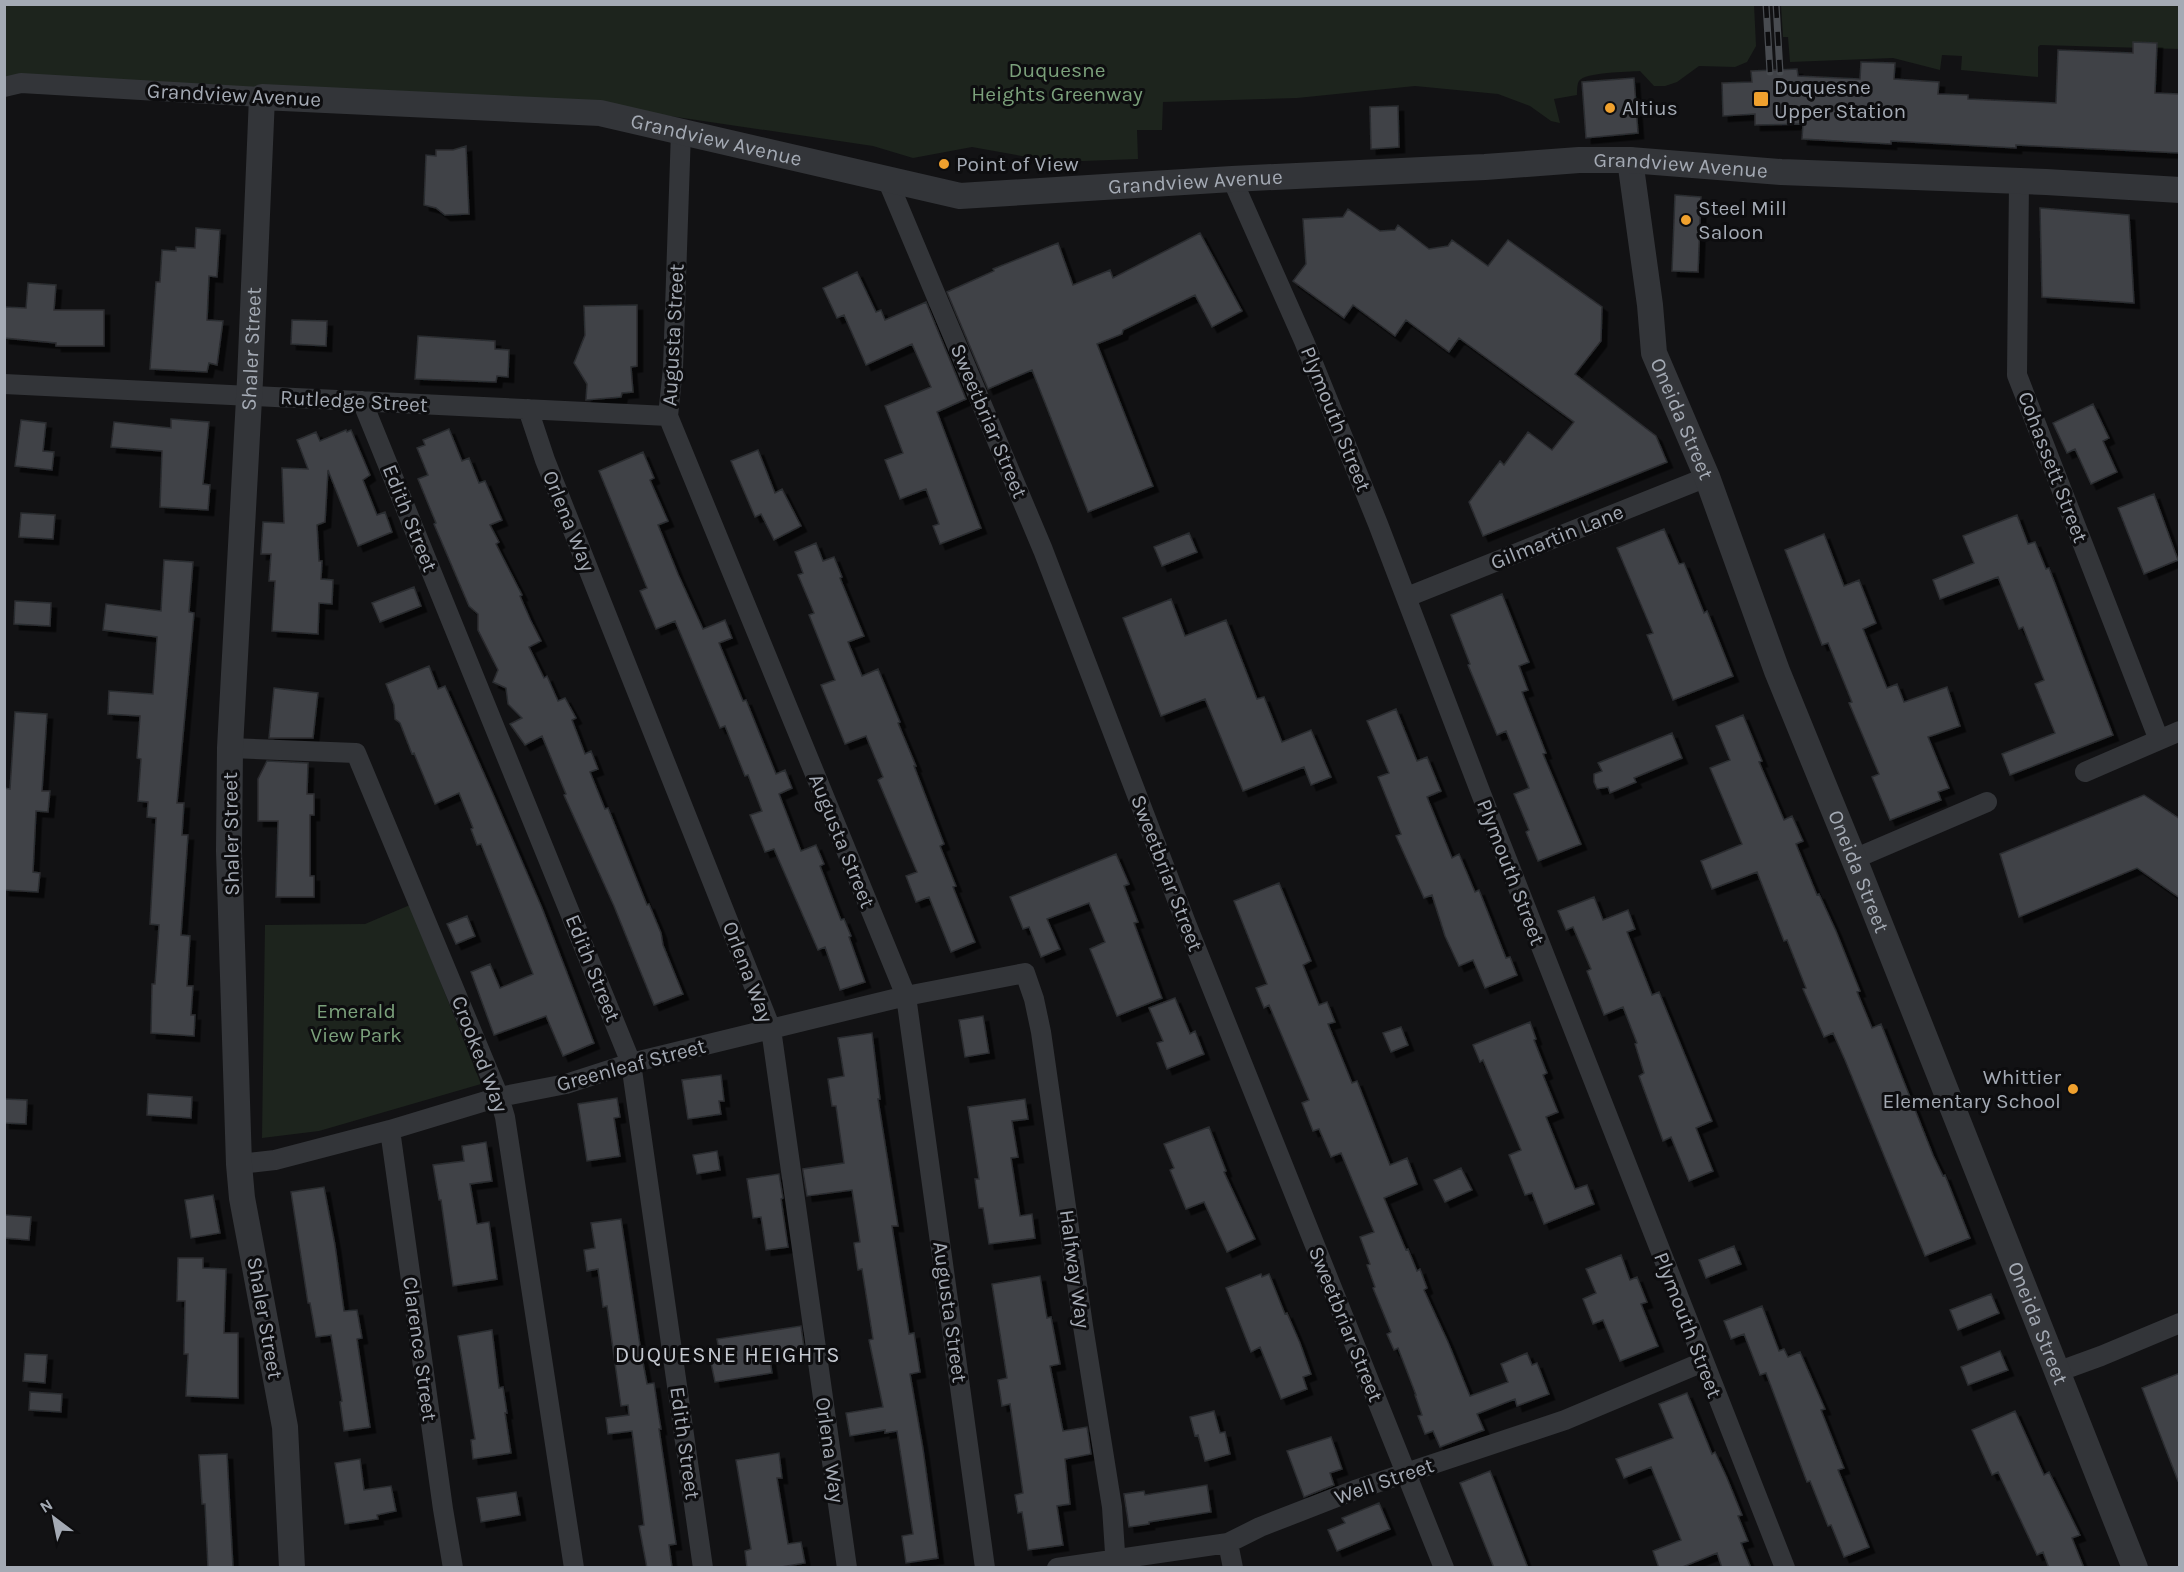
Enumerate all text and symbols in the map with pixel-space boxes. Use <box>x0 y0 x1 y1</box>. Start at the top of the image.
park label: Duquesne Heights Greenway <box>971 58 1143 106</box>
place label: Duquesne Upper Station <box>1774 75 1906 123</box>
street label: Grandview Avenue <box>146 78 322 112</box>
marker: Duquesne Upper Station <box>1752 90 1770 108</box>
place label: Altius <box>1622 96 1678 120</box>
marker: Altius <box>1603 101 1617 115</box>
street label: Grandview Avenue <box>628 108 804 171</box>
street label: Grandview Avenue <box>1593 148 1769 183</box>
place label: Point of View <box>956 152 1079 176</box>
marker: Point of View <box>937 157 951 171</box>
street label: Grandview Avenue <box>1107 165 1283 199</box>
place label: Steel Mill Saloon <box>1698 196 1787 244</box>
marker: Steel Mill Saloon <box>1679 213 1693 227</box>
street label: Augusta Street <box>657 263 689 407</box>
street label: Shaler Street <box>236 287 266 412</box>
street label: Sweetbriar Street <box>946 340 1032 502</box>
street label: Plymouth Street <box>1296 343 1376 495</box>
street label: Oneida Street <box>1645 354 1719 483</box>
street label: Rutledge Street <box>280 385 429 417</box>
street label: Cohassett Street <box>2013 388 2093 546</box>
street label: Edith Street <box>378 461 442 575</box>
street label: Orlena Way <box>538 467 600 575</box>
street label: Gilmartin Lane <box>1487 499 1627 575</box>
street label: Augusta Street <box>804 770 880 912</box>
street label: Shaler Street <box>218 772 244 896</box>
street label: Sweetbriar Street <box>1126 791 1208 955</box>
street label: Plymouth Street <box>1472 796 1550 948</box>
street label: Oneida Street <box>1823 807 1894 936</box>
street label: Edith Street <box>561 911 625 1025</box>
street label: Orlena Way <box>718 918 778 1026</box>
street label: Crooked Way <box>447 992 513 1116</box>
park label: Emerald View Park <box>310 999 402 1047</box>
street label: Greenleaf Street <box>554 1034 708 1096</box>
place label: Whittier Elementary School <box>1883 1065 2061 1113</box>
marker: Whittier Elementary School <box>2066 1082 2080 1096</box>
street label: Halfway Way <box>1055 1208 1095 1330</box>
street label: Augusta Street <box>928 1240 972 1384</box>
street label: Sweetbriar Street <box>1304 1243 1388 1405</box>
street label: Plymouth Street <box>1649 1249 1727 1401</box>
street label: Shaler Street <box>242 1255 288 1381</box>
street label: Oneida Street <box>2003 1258 2073 1388</box>
street label: Clarence Street <box>398 1275 442 1423</box>
district label: DUQUESNE HEIGHTS <box>615 1342 841 1368</box>
street label: Edith Street <box>665 1385 705 1501</box>
street label: Orlena Way <box>811 1396 849 1505</box>
street label: Well Street <box>1331 1453 1437 1509</box>
north arrow <box>24 1488 84 1548</box>
text: N <box>36 1495 56 1517</box>

